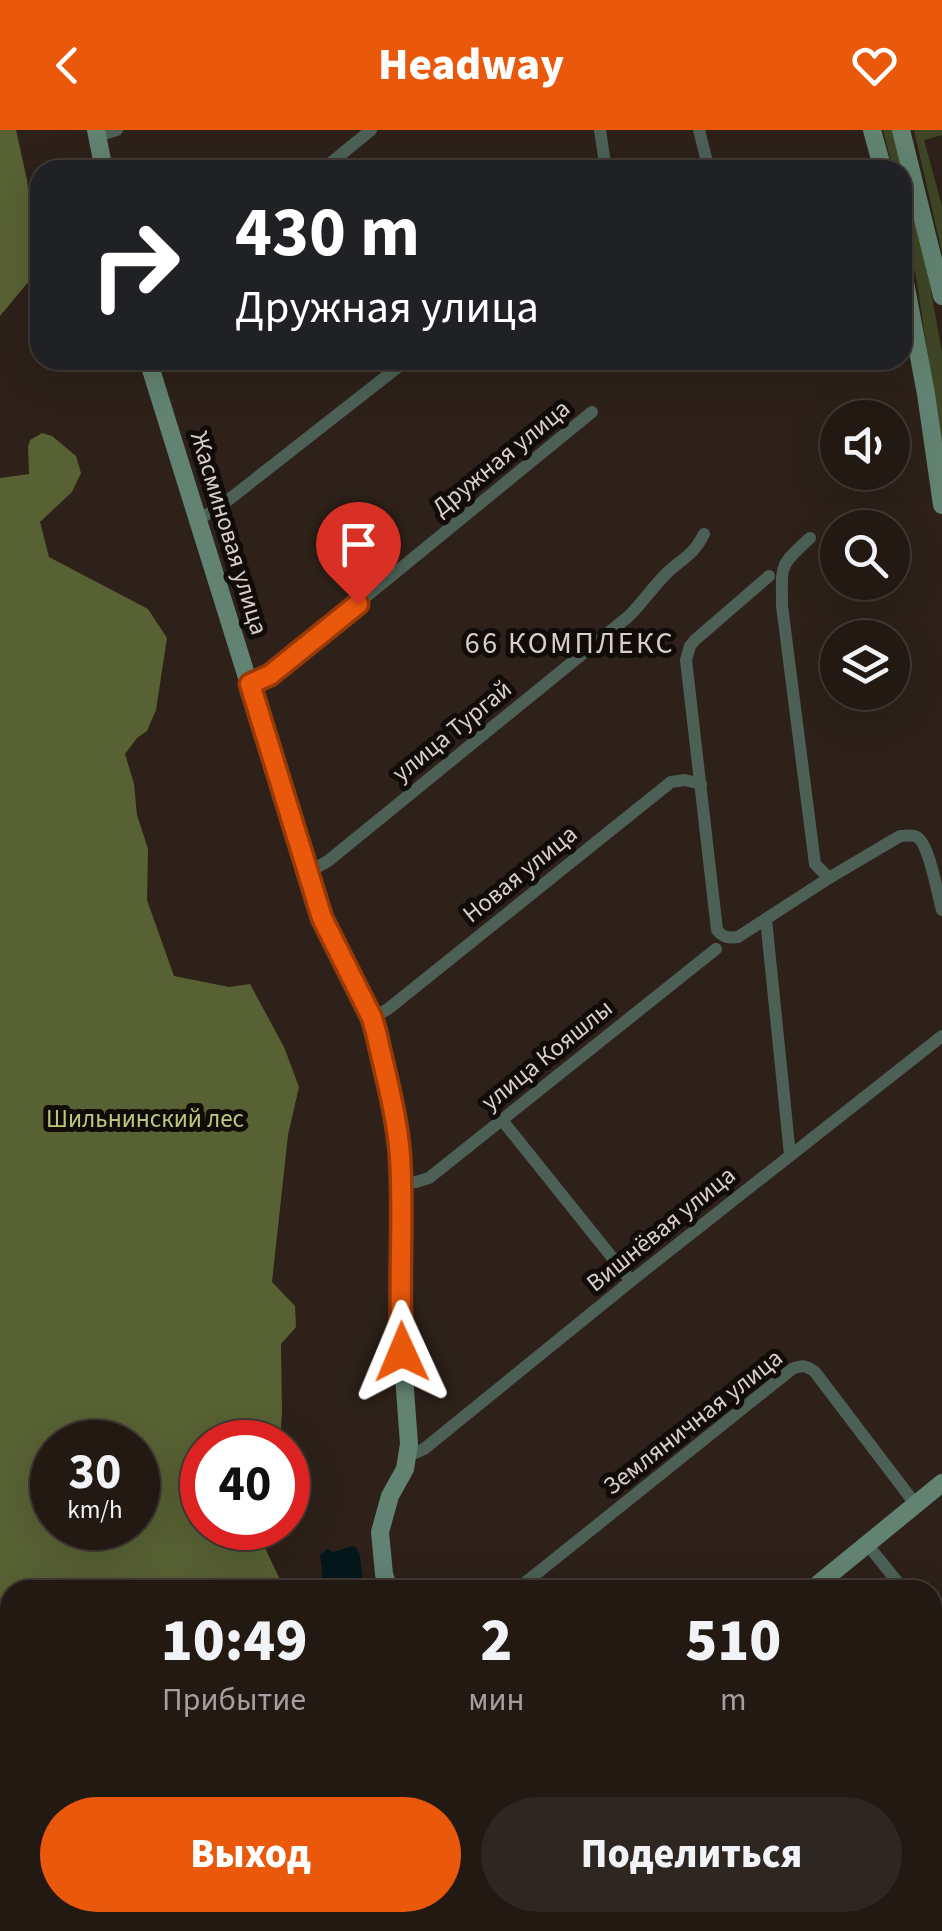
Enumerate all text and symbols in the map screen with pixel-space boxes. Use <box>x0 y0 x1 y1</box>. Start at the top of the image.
text: Headway <box>378 33 564 97</box>
icon: back <box>40 38 95 93</box>
icon: heart <box>847 38 902 93</box>
text: 430 m <box>235 183 420 283</box>
icon: right <box>70 200 200 330</box>
text: Дружная улица <box>235 276 539 340</box>
street label: Дружная улица <box>424 391 578 525</box>
map controls <box>820 400 910 710</box>
button: sound <box>820 400 910 490</box>
street label: Жасминовая улица <box>181 427 277 639</box>
pin <box>316 502 401 605</box>
button: search <box>820 510 910 600</box>
icon: arrive <box>331 517 386 572</box>
button: layers <box>820 620 910 710</box>
district label: 66 КОМПЛЕКС <box>465 622 675 665</box>
street label: улица Тургай <box>384 671 520 791</box>
street label: Новая улица <box>455 816 585 932</box>
street label: улица Кояшлы <box>473 991 621 1119</box>
park label: Шильнинский лес <box>46 1101 244 1137</box>
street label: Вишнёвая улица <box>579 1158 743 1300</box>
position arrow <box>350 1300 454 1404</box>
street label: Земляничная улица <box>596 1340 790 1504</box>
speed limit sign: 40 <box>180 1420 310 1550</box>
text: 30 <box>69 1437 121 1508</box>
text: km/h <box>67 1492 123 1528</box>
text: 10:49 <box>161 1599 307 1684</box>
text: 2 <box>480 1599 512 1684</box>
text: 510 <box>685 1599 781 1684</box>
text: Прибытие <box>162 1677 306 1723</box>
text: мин <box>468 1677 524 1723</box>
text: m <box>720 1677 746 1723</box>
button: Выход <box>40 1797 461 1912</box>
button: Поделиться <box>481 1797 902 1912</box>

